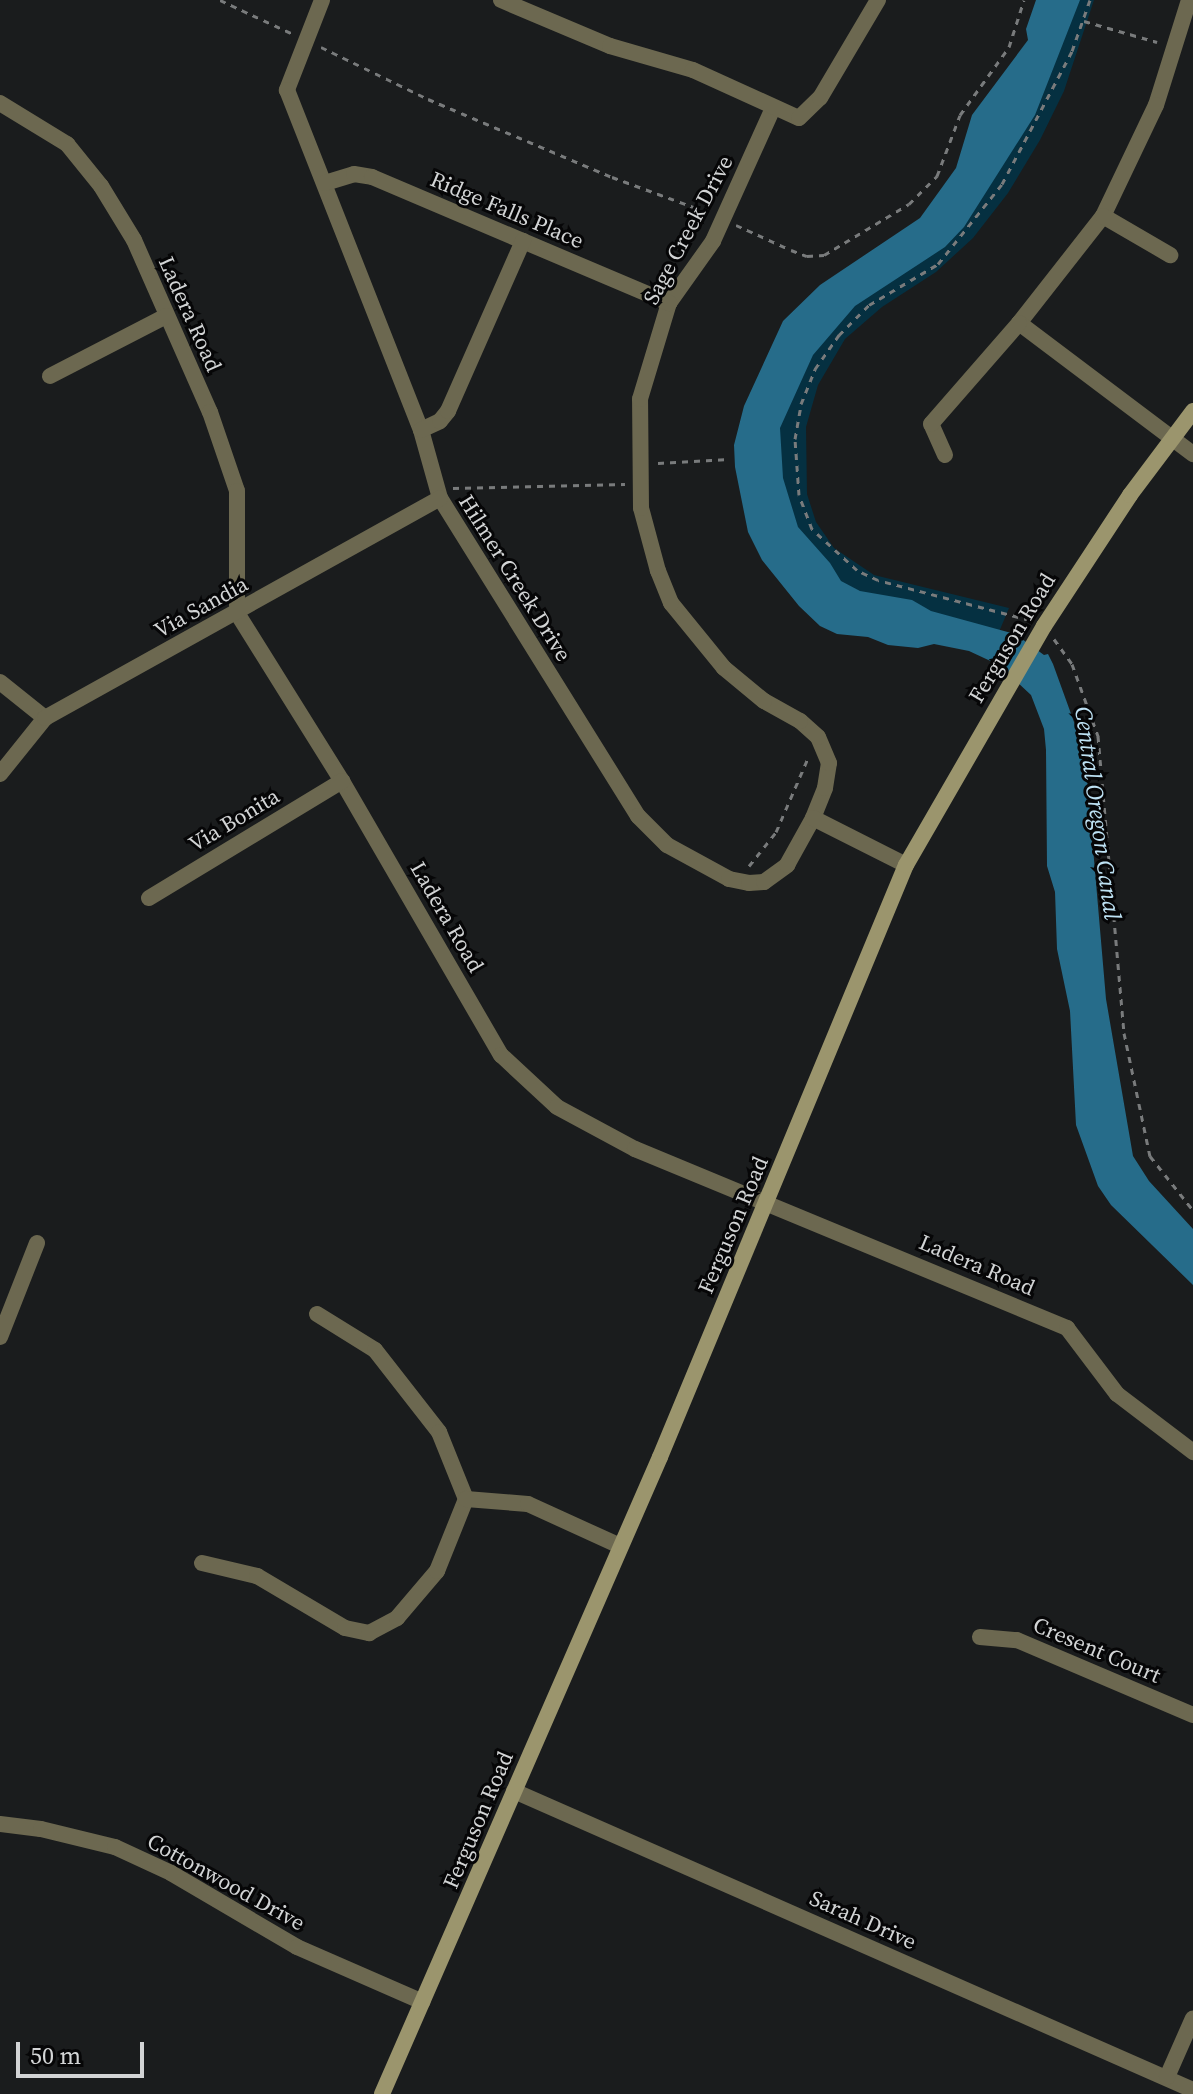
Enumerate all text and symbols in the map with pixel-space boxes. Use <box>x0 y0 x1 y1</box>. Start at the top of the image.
street label: Sage Creek Drive <box>638 151 738 309</box>
street label: Ridge Falls Place <box>426 166 588 254</box>
street label: Ladera Road <box>153 252 227 376</box>
street label: Hilmer Creek Drive <box>453 490 577 666</box>
street label: Ferguson Road <box>963 568 1061 708</box>
street label: Via Sandia <box>150 570 252 644</box>
water label: Central Oregon Canal <box>1069 705 1127 921</box>
street label: Via Bonita <box>184 783 284 857</box>
street label: Ladera Road <box>405 857 489 977</box>
street label: Ferguson Road <box>692 1153 774 1297</box>
street label: Ladera Road <box>915 1229 1039 1301</box>
street label: Cresent Court <box>1029 1611 1165 1689</box>
street label: Ferguson Road <box>437 1748 519 1892</box>
street label: Cottonwood Drive <box>143 1828 309 1936</box>
street label: Sarah Drive <box>806 1885 920 1955</box>
scale bar <box>20 2026 148 2076</box>
text: 50 m <box>30 2039 81 2072</box>

